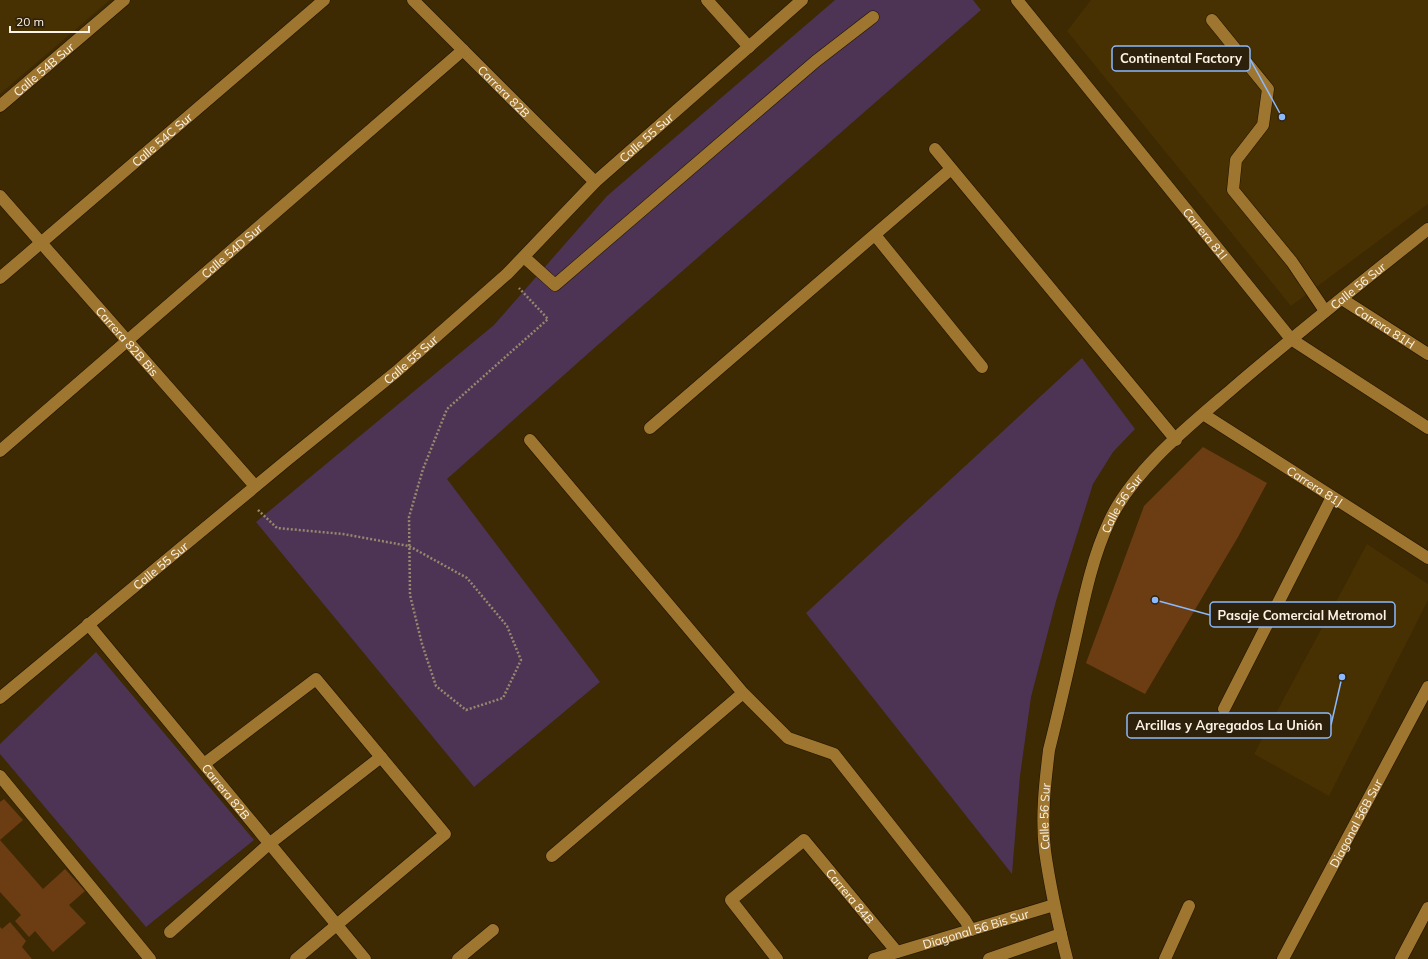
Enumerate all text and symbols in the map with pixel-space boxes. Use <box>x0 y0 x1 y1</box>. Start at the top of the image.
scale bar <box>10 8 89 34</box>
text: 20 m <box>16 14 44 29</box>
street label: Calle 54B Sur <box>10 38 77 99</box>
callout: Continental Factory <box>1112 46 1250 71</box>
text: Continental Factory <box>1120 50 1243 67</box>
street label: Carrera 82B <box>475 62 533 120</box>
street label: Calle 54C Sur <box>128 109 196 169</box>
street label: Calle 55 Sur <box>616 109 676 165</box>
street label: Carrera 81I <box>1180 204 1231 262</box>
street label: Calle 54D Sur <box>198 220 265 281</box>
street label: Calle 56 Sur <box>1327 258 1389 312</box>
street label: Carrera 81H <box>1352 302 1418 351</box>
street label: Carrera 82B Bis <box>93 303 162 379</box>
street label: Calle 55 Sur <box>380 331 441 387</box>
street label: Carrera 81J <box>1284 462 1346 509</box>
street label: Calle 56 Sur <box>1098 470 1146 535</box>
street label: Calle 55 Sur <box>130 538 191 592</box>
callout: Pasaje Comercial Metromol <box>1210 602 1395 627</box>
text: Pasaje Comercial Metromol <box>1218 607 1386 623</box>
callout: Arcillas y Agregados La Unión <box>1127 713 1331 738</box>
text: Arcillas y Agregados La Unión <box>1135 717 1323 734</box>
street label: Carrera 82B <box>199 760 254 822</box>
street label: Diagonal 56B Sur <box>1326 776 1385 870</box>
street label: Calle 56 Sur <box>1036 782 1053 850</box>
street label: Carrera 84B <box>823 865 878 927</box>
street label: Diagonal 56 Bis Sur <box>921 905 1031 952</box>

